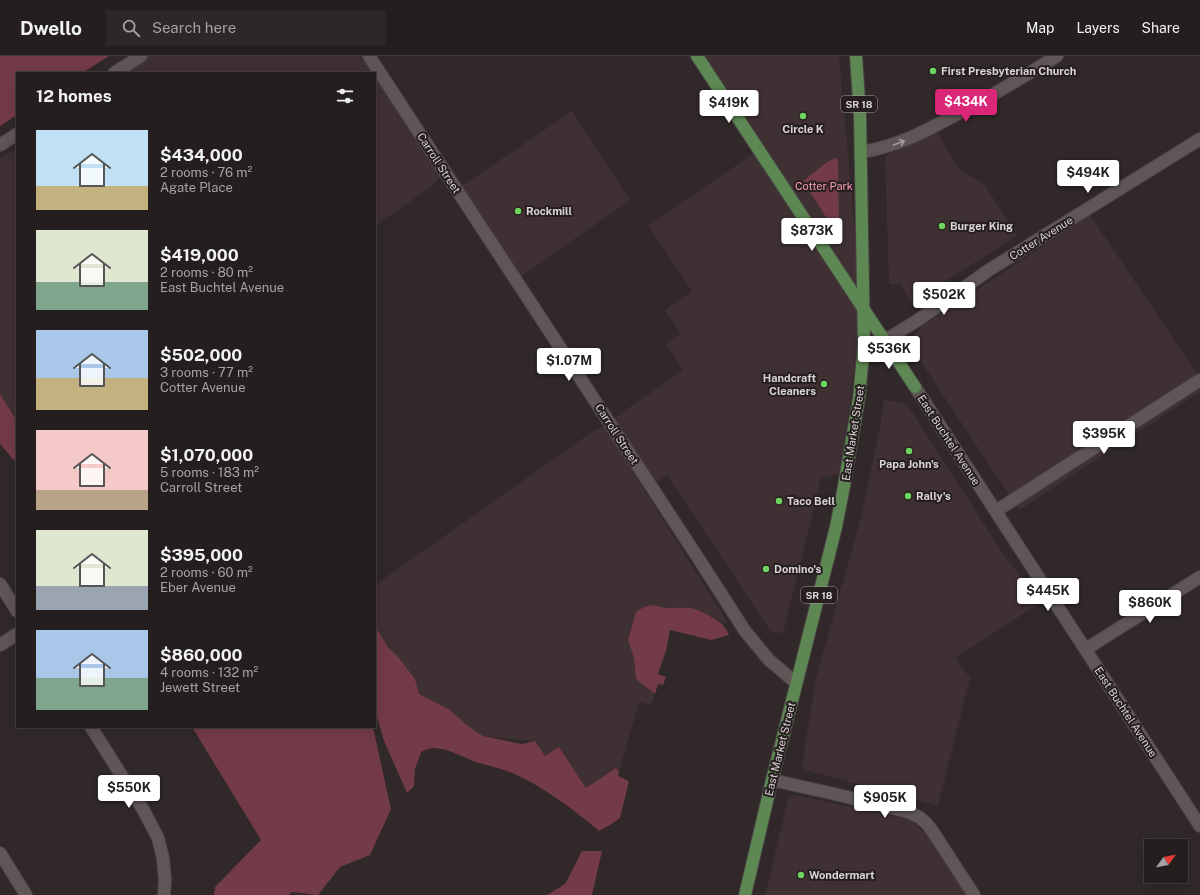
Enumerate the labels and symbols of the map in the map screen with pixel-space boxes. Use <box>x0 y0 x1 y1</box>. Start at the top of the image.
place label: First Presbyterian Church <box>941 65 1076 77</box>
marker: First Presbyterian Church <box>928 66 938 76</box>
pin: $434K <box>938 89 994 123</box>
pin: $419K <box>701 90 757 124</box>
road number: SR 18 <box>841 96 877 112</box>
marker: Circle K <box>798 111 808 121</box>
place label: Circle K <box>782 123 824 135</box>
street label: Carroll Street <box>415 131 463 195</box>
one-way arrow <box>892 139 905 146</box>
pin: $494K <box>1060 160 1116 194</box>
park label: Cotter Park <box>795 180 853 192</box>
place label: Rockmill <box>526 205 572 217</box>
marker: Rockmill <box>513 206 523 216</box>
street label: Cotter Avenue <box>1007 214 1075 262</box>
pin: $873K <box>784 218 840 252</box>
place label: Burger King <box>950 220 1013 232</box>
marker: Burger King <box>937 221 947 231</box>
pin: $502K <box>916 282 972 316</box>
pin: $536K <box>861 336 917 370</box>
pin: $1.07M <box>536 348 602 382</box>
place label: Handcraft Cleaners <box>763 372 816 397</box>
marker: Handcraft Cleaners <box>819 379 829 389</box>
street label: East Market Street <box>840 385 866 481</box>
street label: East Buchtel Avenue <box>915 393 983 487</box>
street label: Carroll Street <box>593 402 641 466</box>
pin: $395K <box>1076 421 1132 455</box>
marker: Papa John's <box>904 446 914 456</box>
place label: Papa John's <box>879 458 939 470</box>
place label: Rally's <box>916 490 951 502</box>
marker: Rally's <box>903 491 913 501</box>
place label: Taco Bell <box>787 495 836 507</box>
marker: Taco Bell <box>774 496 784 506</box>
place label: Domino's <box>774 563 821 575</box>
marker: Domino's <box>761 564 771 574</box>
pin: $445K <box>1020 578 1076 612</box>
road number: SR 18 <box>801 587 837 603</box>
pin: $860K <box>1122 590 1178 624</box>
street label: East Buchtel Avenue <box>1092 665 1160 759</box>
street label: East Market Street <box>763 701 797 797</box>
pin: $550K <box>101 775 157 809</box>
pin: $905K <box>857 785 913 819</box>
north arrow <box>1144 839 1188 883</box>
place label: Wondermart <box>809 869 875 881</box>
marker: Wondermart <box>796 870 806 880</box>

